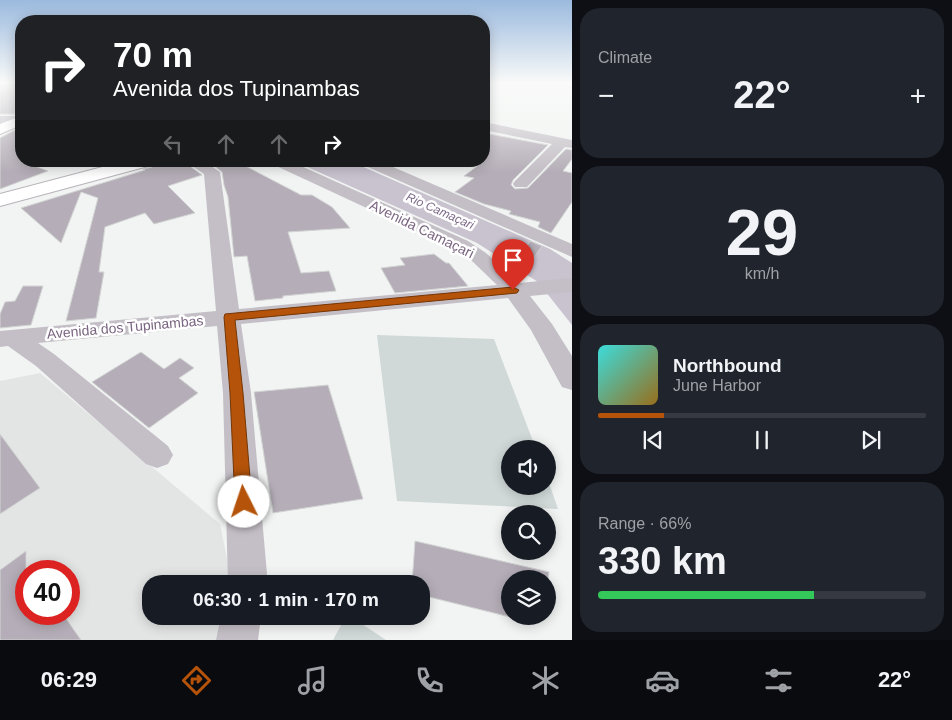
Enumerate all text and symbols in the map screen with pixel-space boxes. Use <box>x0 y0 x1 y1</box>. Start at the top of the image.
icon: right <box>30 35 95 100</box>
text: 70 m <box>113 35 193 74</box>
text: Climate <box>598 49 652 66</box>
text: 22° <box>733 74 791 116</box>
text: Avenida dos Tupinambas <box>113 76 360 101</box>
text: − <box>598 80 614 111</box>
text: + <box>910 80 926 111</box>
icon: left <box>159 130 187 158</box>
icon: ahead <box>212 130 240 158</box>
icon: ahead <box>265 130 293 158</box>
icon: right <box>318 130 346 158</box>
water label: Rio Camaçari <box>404 190 476 232</box>
text: 29 <box>726 196 798 269</box>
street label: Avenida Camaçari <box>367 197 477 261</box>
pin <box>492 239 534 290</box>
icon: arrive <box>499 246 527 274</box>
text: km/h <box>745 265 779 282</box>
street label: Avenida dos Tupinambas <box>46 312 204 342</box>
text: Northbound <box>673 355 782 376</box>
text: June Harbor <box>673 377 761 394</box>
icon: previous <box>639 426 667 454</box>
icon: pause <box>748 426 776 454</box>
icon: next <box>857 426 885 454</box>
map controls <box>501 440 556 625</box>
button: sound <box>501 440 556 495</box>
position arrow <box>217 475 269 527</box>
button: search <box>501 505 556 560</box>
text: Range · 66% <box>598 515 691 532</box>
text: 330 km <box>598 540 727 582</box>
speed limit sign: 40 <box>15 560 80 625</box>
button: layers <box>501 570 556 625</box>
text: 06:30 · 1 min · 170 m <box>193 589 379 610</box>
icon: directions <box>179 663 214 698</box>
icon: music <box>295 663 330 698</box>
icon: phone <box>412 663 447 698</box>
icon: climate <box>528 663 563 698</box>
icon: car <box>645 663 680 698</box>
icon: filters <box>761 663 796 698</box>
text: 06:29 <box>41 667 97 692</box>
text: 22° <box>878 667 911 692</box>

